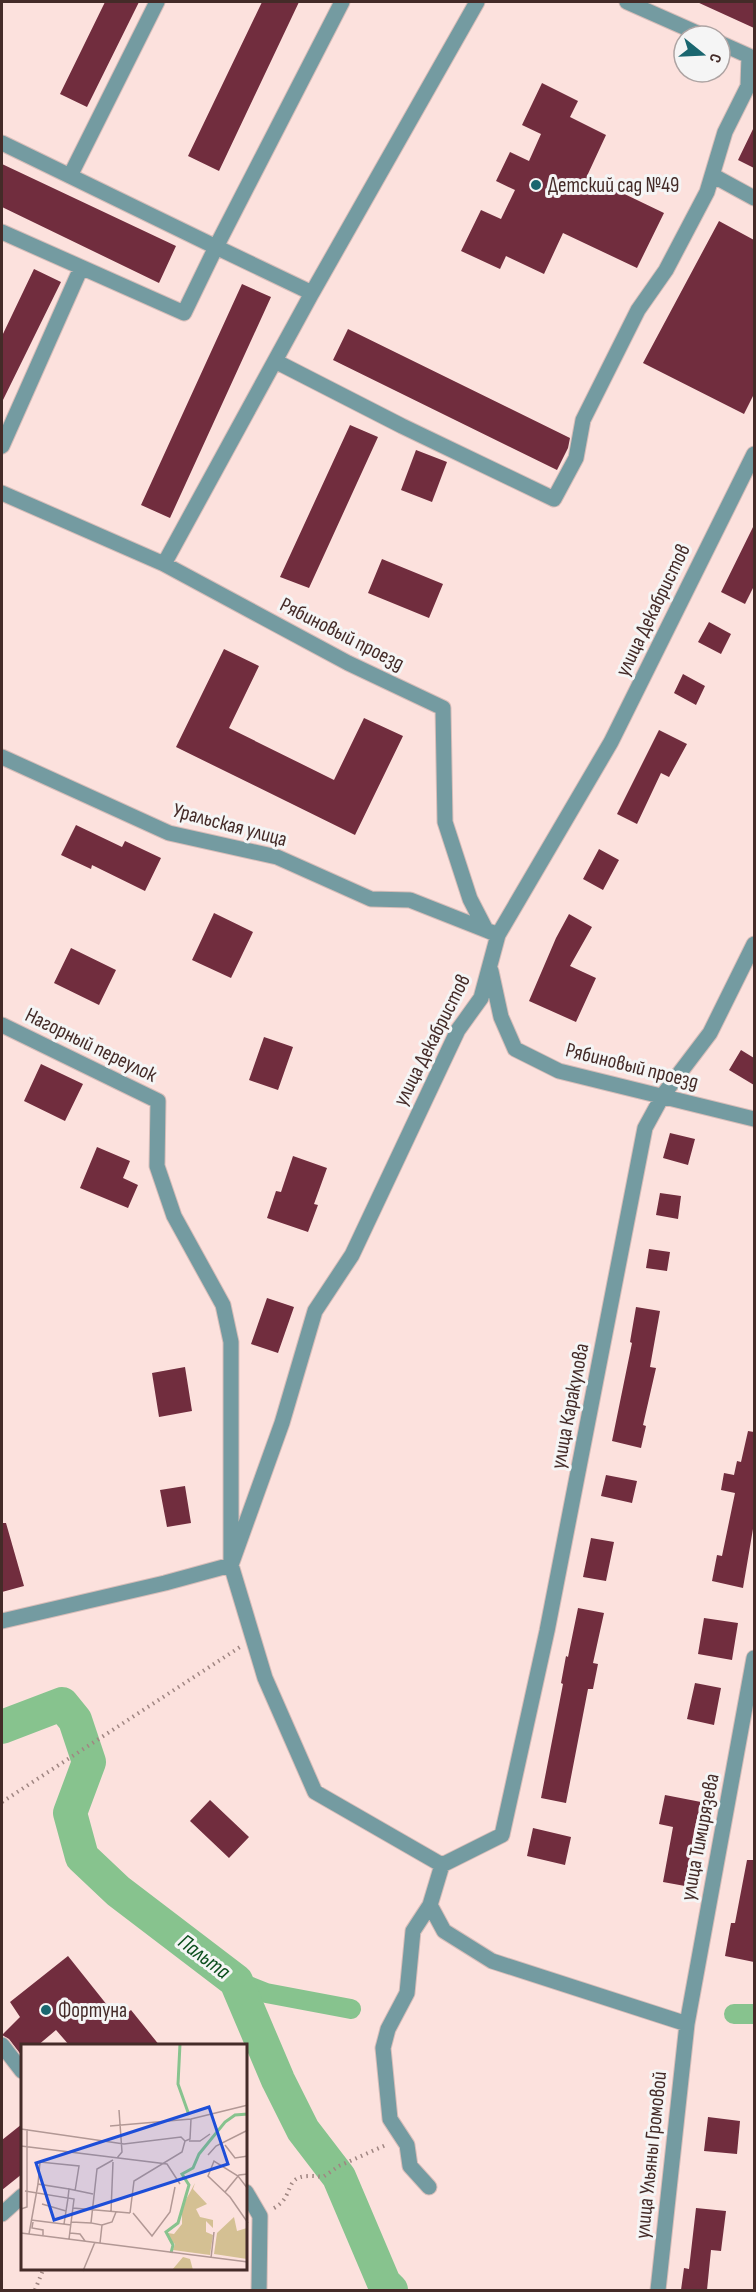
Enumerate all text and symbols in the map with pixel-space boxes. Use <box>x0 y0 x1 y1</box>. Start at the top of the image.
north arrow <box>672 24 732 84</box>
text: С <box>705 51 725 65</box>
place label: Детский сад №49 <box>548 173 679 198</box>
marker: Детский сад №49 <box>529 178 543 192</box>
street label: улица Декабристов <box>610 540 696 680</box>
street label: Рябиновый проезд <box>276 592 408 676</box>
street label: Уральская улица <box>170 798 290 852</box>
street label: улица Декабристов <box>388 970 476 1110</box>
street label: Нагорный переулок <box>21 1002 161 1088</box>
street label: Рябиновый проезд <box>563 1037 701 1095</box>
street label: улица Каракулова <box>546 1341 594 1471</box>
street label: улица Тимирязева <box>675 1771 725 1903</box>
water label: Пальта <box>173 1929 236 1985</box>
place label: Фортуна <box>58 1998 127 2023</box>
marker: Фортуна <box>39 2003 53 2017</box>
inset map <box>21 2044 248 2271</box>
street label: улица Ульяны Громовой <box>630 2070 672 2240</box>

